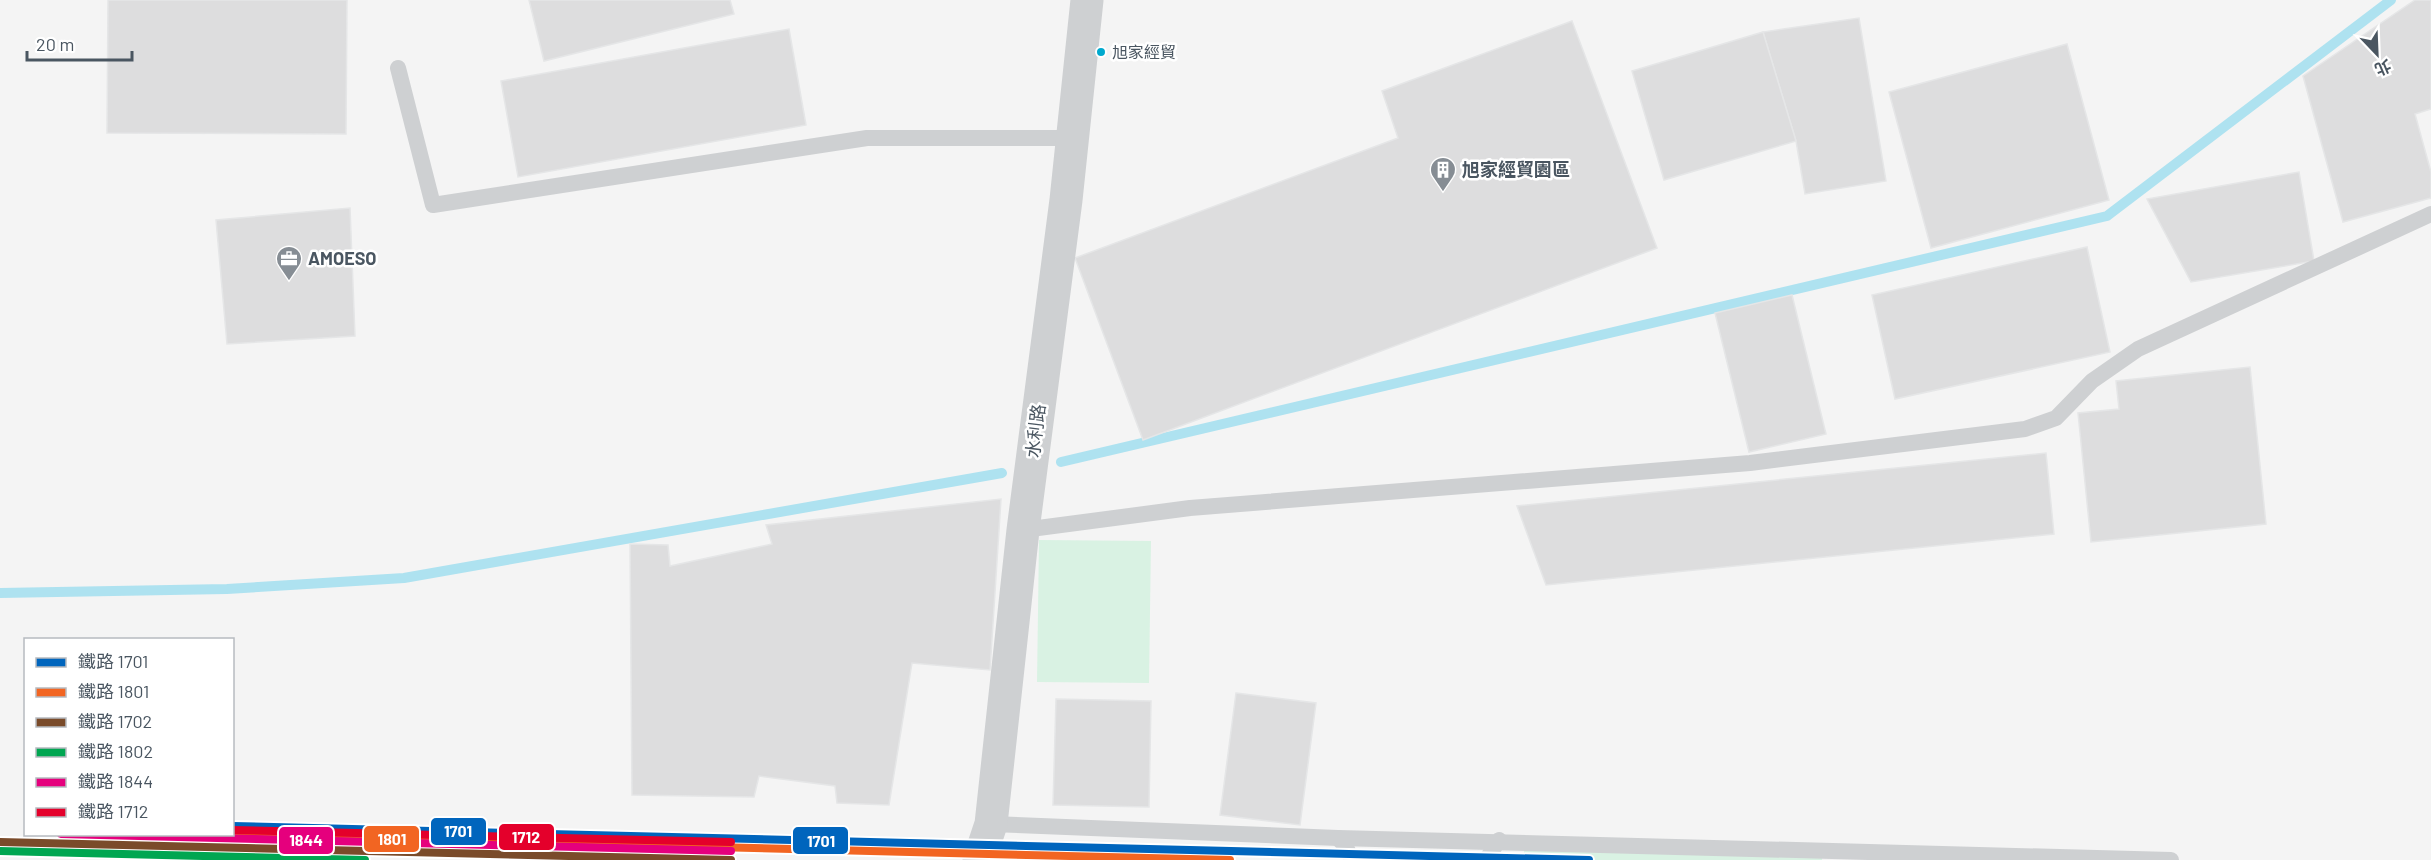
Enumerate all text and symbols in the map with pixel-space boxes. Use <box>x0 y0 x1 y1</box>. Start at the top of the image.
scale bar <box>27 24 132 62</box>
north arrow <box>2347 24 2407 84</box>
text: 20 m <box>36 33 74 55</box>
place label: 旭家經貿 <box>1112 42 1176 61</box>
marker: 旭家經貿 <box>1095 46 1107 58</box>
text: 北 <box>2372 56 2394 80</box>
building icon: 旭家經貿園區 <box>1428 155 1458 193</box>
place label: 旭家經貿園區 <box>1462 158 1570 180</box>
office icon: AMOESO <box>274 244 304 282</box>
place label: AMOESO <box>308 247 377 269</box>
street label: 水利路 <box>1021 403 1049 459</box>
legend <box>24 638 234 836</box>
text: 鐵路 1701 <box>78 650 148 672</box>
text: 鐵路 1801 <box>78 680 149 702</box>
text: 鐵路 1702 <box>78 710 152 732</box>
text: 鐵路 1802 <box>78 740 153 762</box>
text: 鐵路 1844 <box>78 770 153 792</box>
text: 鐵路 1712 <box>78 800 148 822</box>
line badge: 1701 <box>430 817 487 846</box>
text: 1701 <box>444 821 472 840</box>
line badge: 1712 <box>498 823 555 851</box>
line badge: 1801 <box>363 825 420 853</box>
line badge: 1844 <box>278 826 334 855</box>
line badge: 1701 <box>792 826 849 855</box>
text: 1712 <box>512 827 540 846</box>
text: 1801 <box>378 829 406 848</box>
text: 1844 <box>289 830 323 849</box>
text: 1701 <box>807 831 835 850</box>

